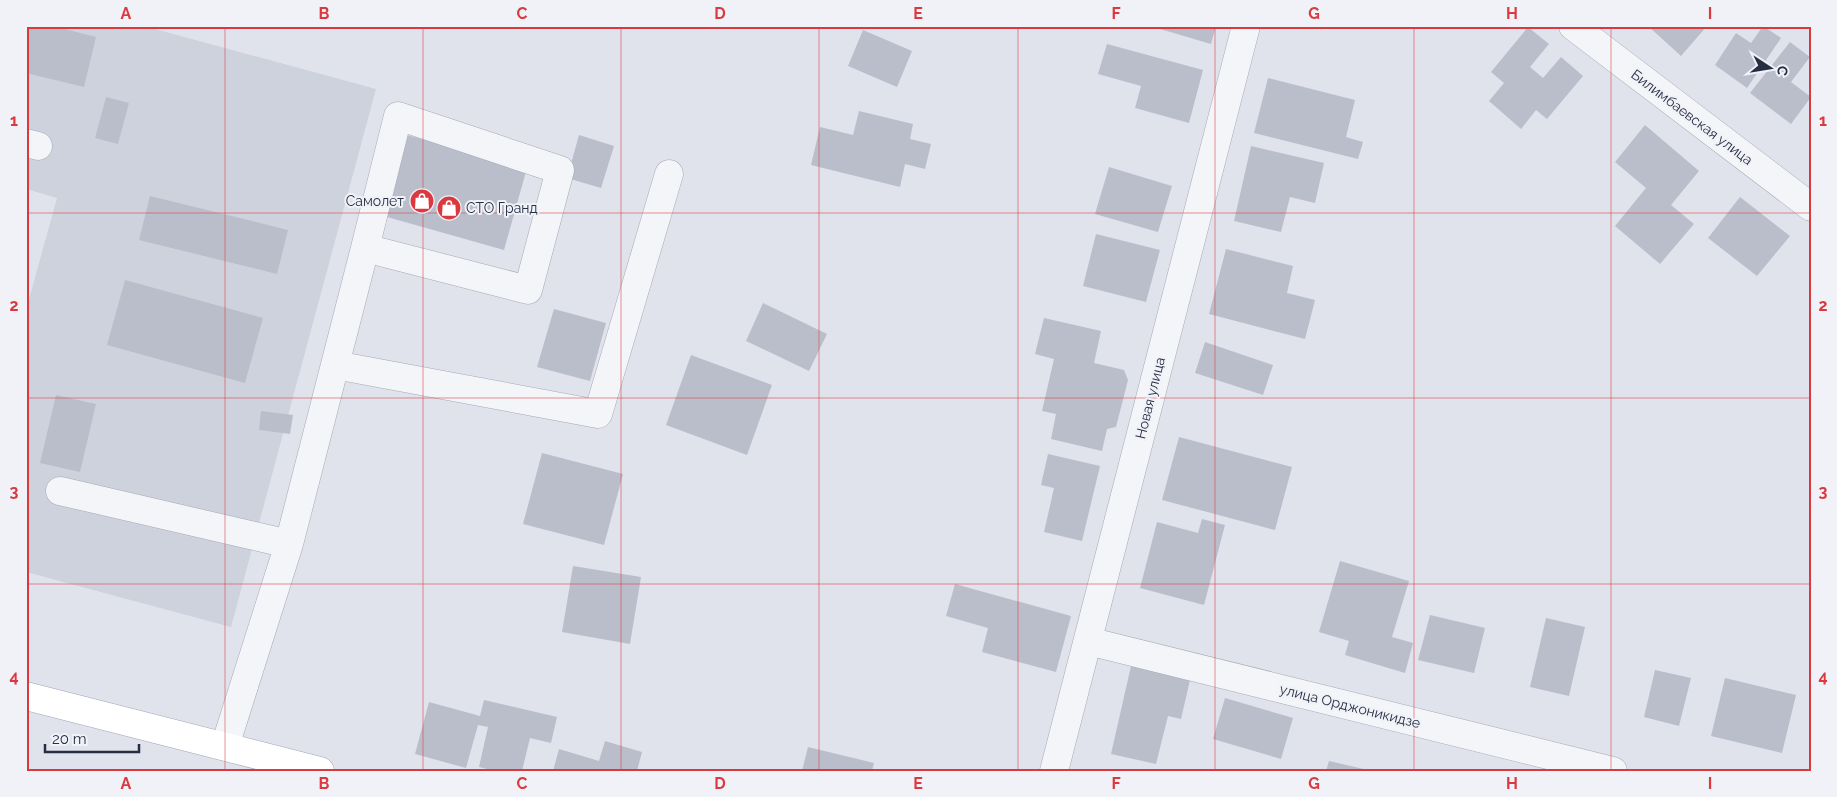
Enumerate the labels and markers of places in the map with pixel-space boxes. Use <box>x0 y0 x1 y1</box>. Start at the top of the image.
shop icon: Самолет <box>409 188 435 214</box>
place label: Самолет <box>346 193 404 209</box>
shop icon: СТО Гранд <box>436 195 462 221</box>
place label: СТО Гранд <box>466 200 538 216</box>

